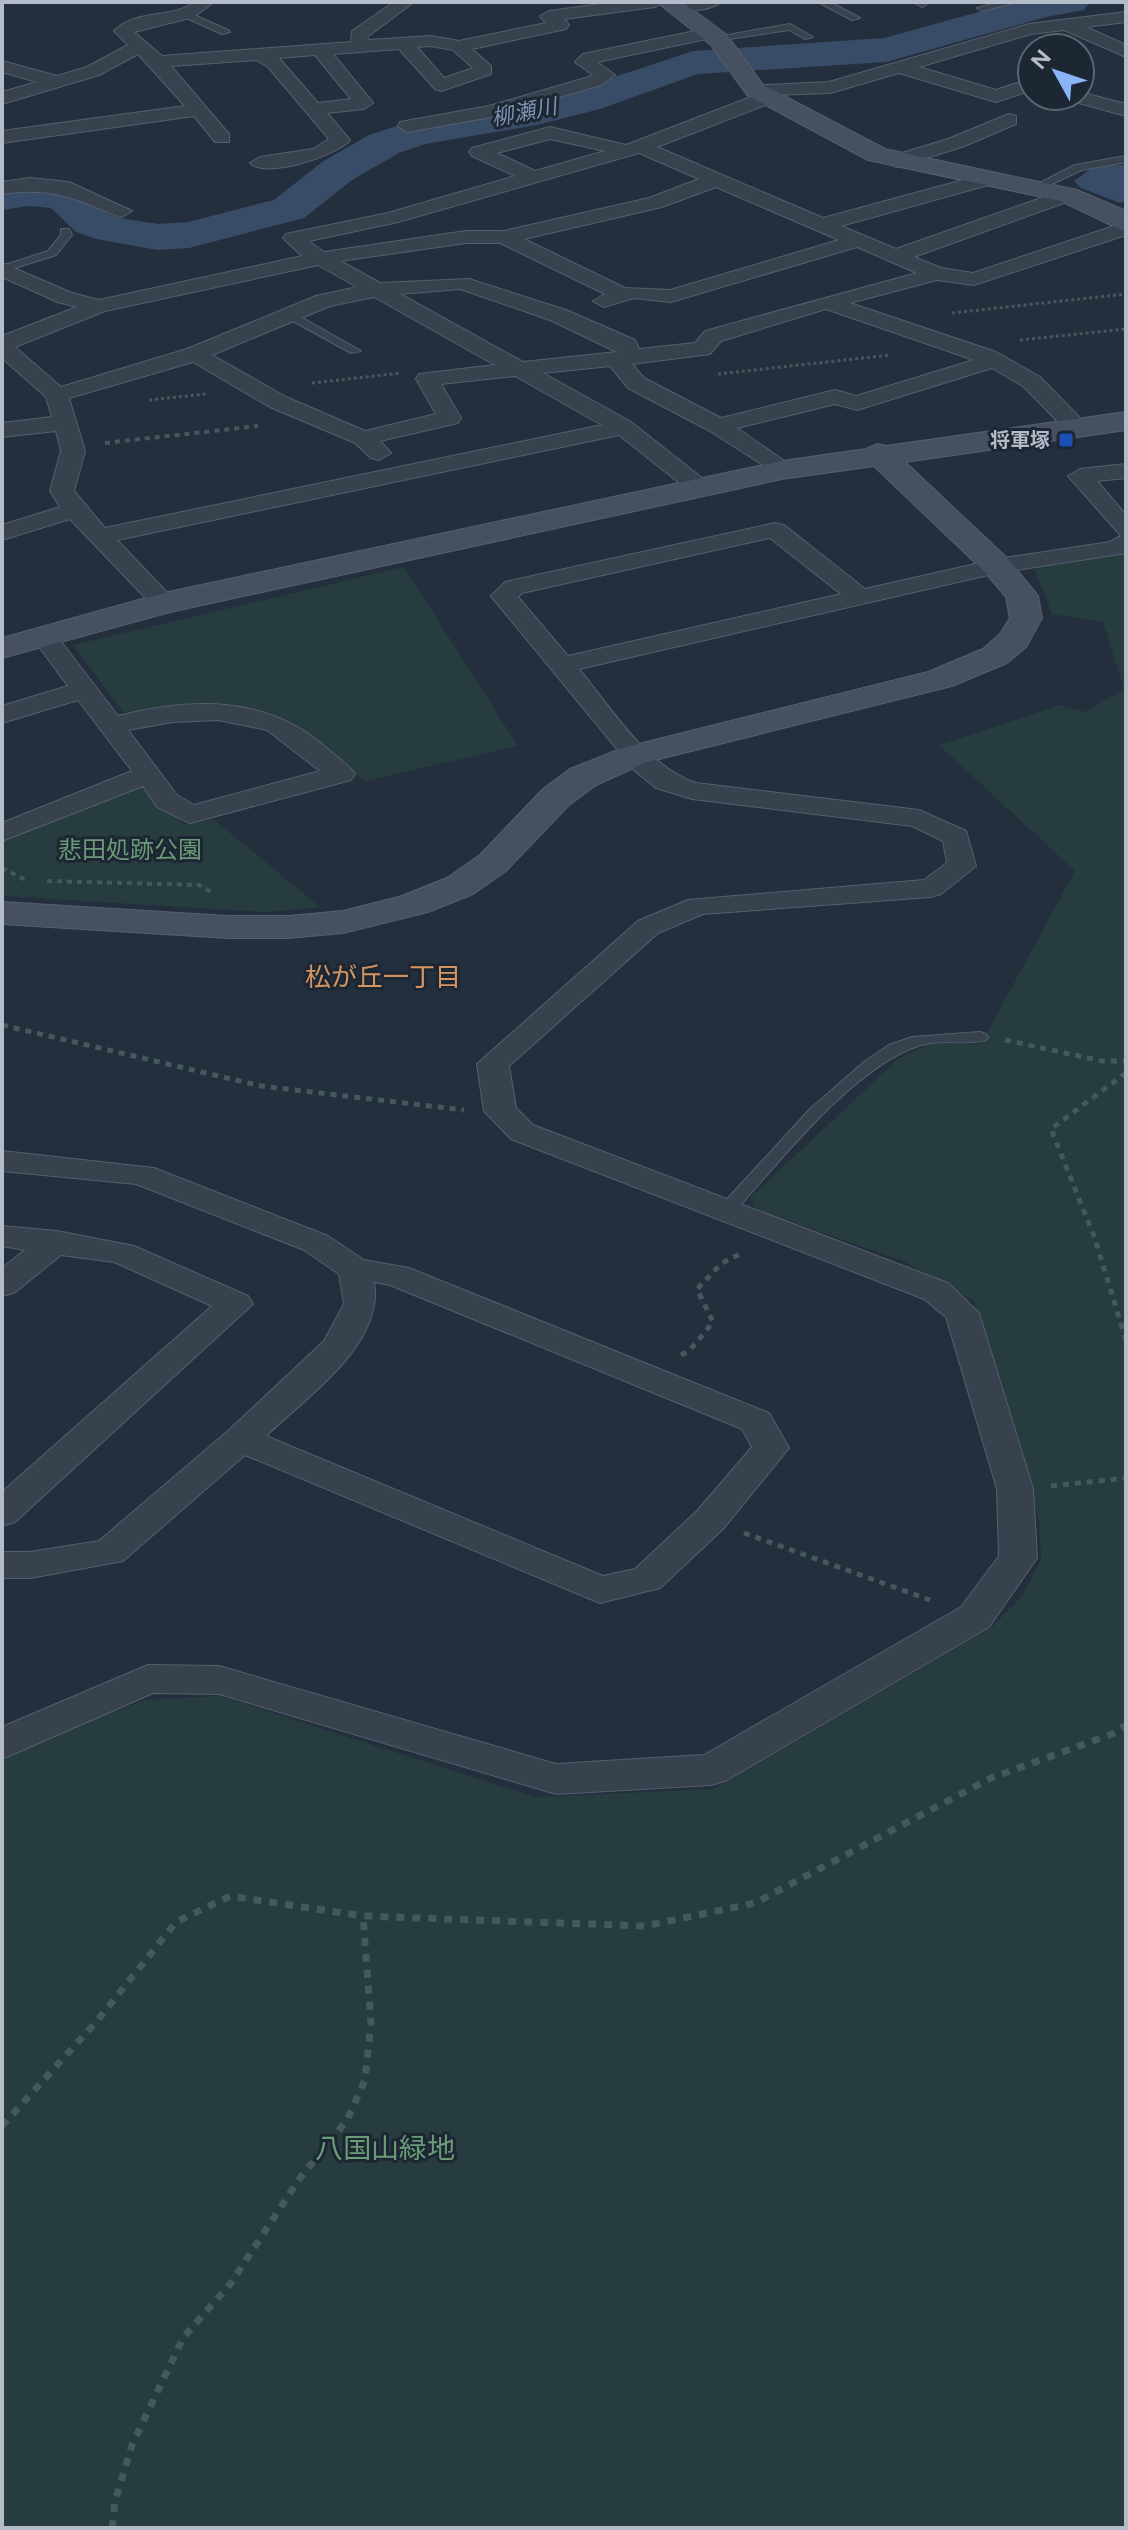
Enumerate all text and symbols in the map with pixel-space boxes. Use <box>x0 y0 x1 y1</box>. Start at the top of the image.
north arrow <box>1016 32 1096 112</box>
text: N <box>1025 44 1057 75</box>
water label: 柳瀬川 <box>489 92 561 132</box>
place label: 将軍塚 <box>990 428 1050 452</box>
marker: 将軍塚 <box>1057 431 1075 449</box>
park label: 悲田処跡公園 <box>58 835 202 864</box>
district label: 松が丘一丁目 <box>305 961 461 993</box>
park label: 八国山緑地 <box>315 2131 455 2165</box>

